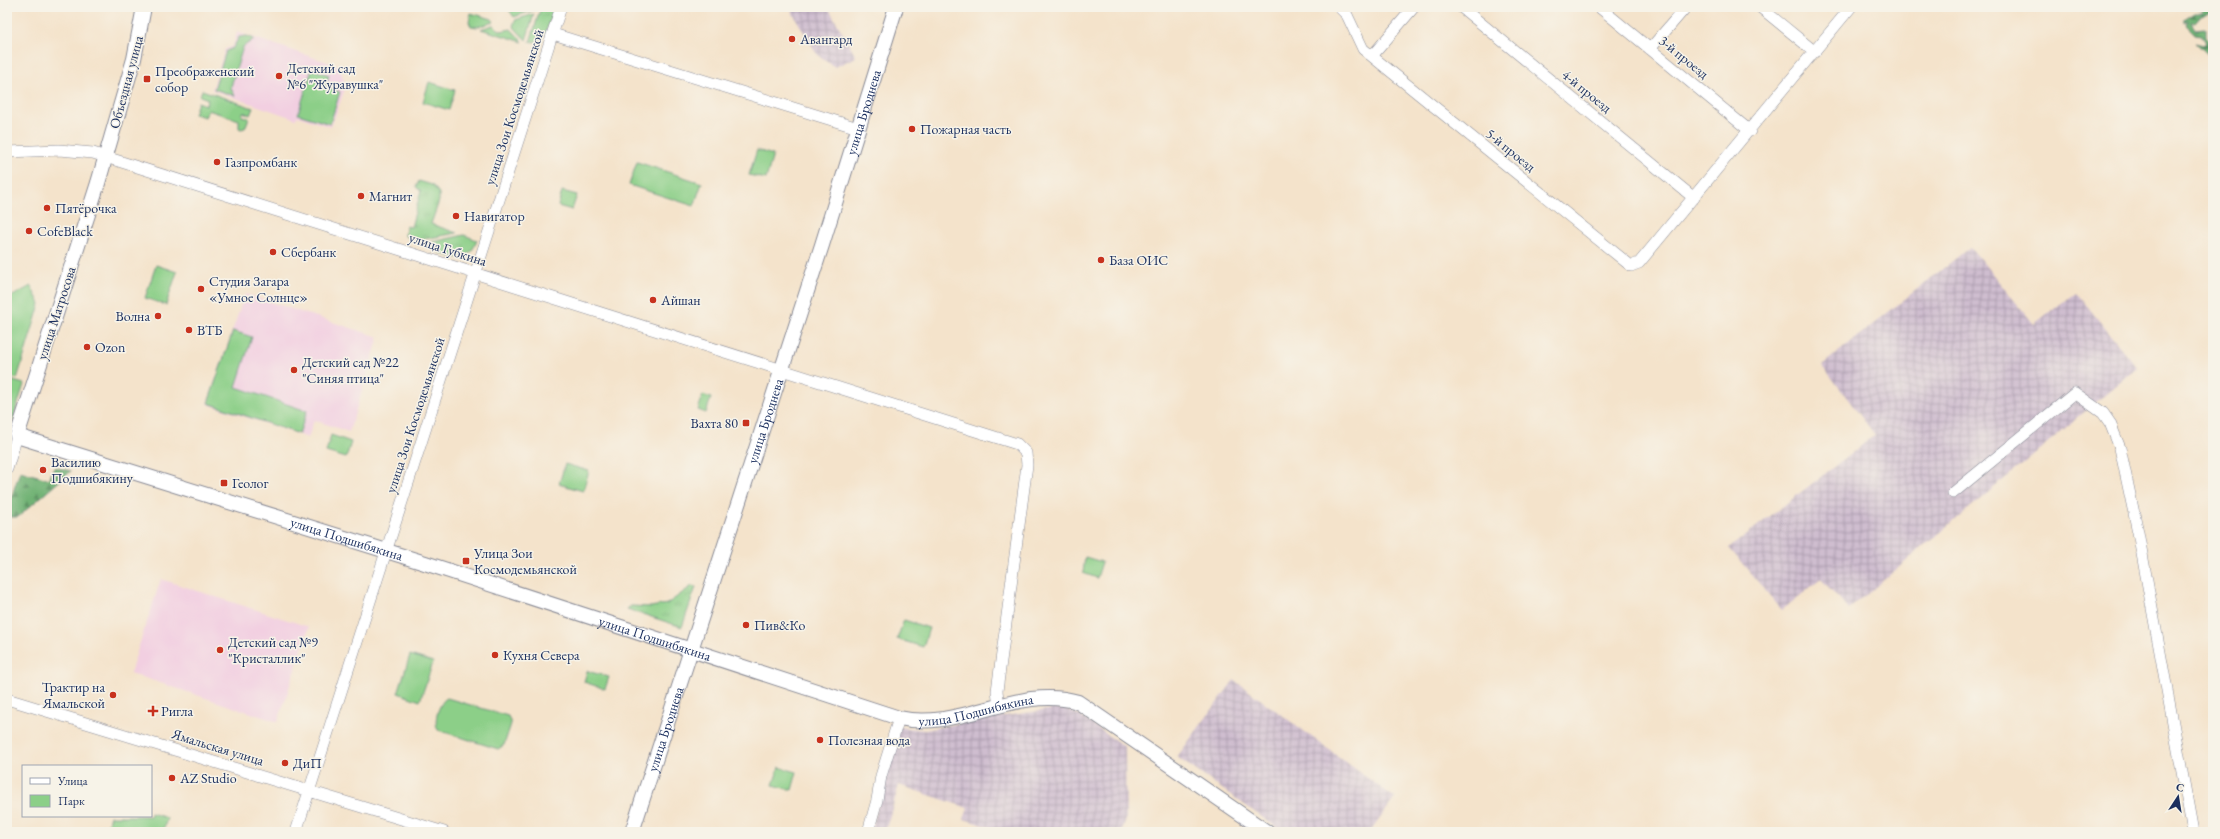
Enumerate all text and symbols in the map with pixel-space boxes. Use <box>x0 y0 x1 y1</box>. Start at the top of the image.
street label: улица Зои Космодемьянской <box>480 26 548 187</box>
place label: Авангард <box>799 30 853 48</box>
street label: 3-й проезд <box>1655 31 1713 83</box>
street label: Объездная улица <box>105 33 147 130</box>
marker: Авангард <box>787 34 797 44</box>
place label: Детский сад №6 "Журавушка" <box>287 59 383 93</box>
place label: Преображенский собор <box>155 62 255 96</box>
street label: 4-й проезд <box>1558 65 1616 117</box>
street label: улица Броднева <box>842 67 885 157</box>
marker: Детский сад №6 "Журавушка" <box>274 71 284 81</box>
marker: Преображенский собор <box>142 74 152 84</box>
place label: Пожарная часть <box>920 120 1012 138</box>
marker: Пожарная часть <box>907 124 917 134</box>
street label: 5-й проезд <box>1482 124 1540 176</box>
place label: Газпромбанк <box>225 153 298 171</box>
marker: Газпромбанк <box>212 157 222 167</box>
place label: Магнит <box>369 187 413 205</box>
marker: Магнит <box>356 191 366 201</box>
place label: Пятёрочка <box>55 199 117 217</box>
marker: Пятёрочка <box>42 203 52 213</box>
place label: Навигатор <box>464 207 525 225</box>
marker: Навигатор <box>451 211 461 221</box>
place label: CofeBlack <box>37 222 93 240</box>
marker: CofeBlack <box>24 226 34 236</box>
street label: улица Губкина <box>407 228 490 270</box>
place label: Сбербанк <box>281 243 337 261</box>
marker: Сбербанк <box>268 247 278 257</box>
place label: База ОИС <box>1109 251 1168 269</box>
marker: База ОИС <box>1096 255 1106 265</box>
street label: улица Матросова <box>32 264 80 362</box>
place label: Студия Загара «Умное Солнце» <box>209 272 308 306</box>
marker: Студия Загара «Умное Солнце» <box>196 284 206 294</box>
place label: Айшан <box>660 291 701 309</box>
marker: Айшан <box>648 295 658 305</box>
place label: Волна <box>116 307 150 325</box>
marker: Волна <box>153 311 163 321</box>
place label: ВТБ <box>197 321 223 339</box>
marker: ВТБ <box>184 325 194 335</box>
street label: улица Зои Космодемьянской <box>381 334 449 495</box>
place label: Ozon <box>95 338 126 356</box>
marker: Ozon <box>82 342 92 352</box>
place label: Детский сад №22 "Синяя птица" <box>302 353 399 387</box>
marker: Детский сад №22 "Синяя птица" <box>289 365 299 375</box>
street label: улица Броднева <box>743 376 787 466</box>
place label: Вахта 80 <box>691 414 738 432</box>
marker: Вахта 80 <box>741 418 751 428</box>
place label: Василию Подшибякину <box>51 453 134 487</box>
marker: Василию Подшибякину <box>38 465 48 475</box>
place label: Геолог <box>232 474 269 492</box>
marker: Геолог <box>219 478 229 488</box>
street label: улица Подшибякина <box>288 513 406 565</box>
place label: Улица Зои Космодемьянской <box>473 544 578 578</box>
marker: Улица Зои Космодемьянской <box>461 556 471 566</box>
street label: улица Подшибякина <box>597 611 714 665</box>
place label: Пив&Ко <box>754 616 805 634</box>
marker: Пив&Ко <box>741 620 751 630</box>
place label: Детский сад №9 "Кристаллик" <box>228 633 318 667</box>
marker: Детский сад №9 "Кристаллик" <box>215 645 225 655</box>
place label: Кухня Севера <box>503 646 580 664</box>
marker: Кухня Севера <box>490 650 500 660</box>
place label: Трактир на Ямальской <box>42 678 106 712</box>
street label: улица Броднева <box>643 684 688 774</box>
marker: Трактир на Ямальской <box>108 690 118 700</box>
street label: улица Подшибякина <box>919 690 1035 730</box>
place label: Ригла <box>161 702 194 720</box>
marker: Ригла <box>148 706 158 716</box>
street label: Ямальская улица <box>169 724 267 770</box>
place label: Полезная вода <box>828 731 911 749</box>
marker: Полезная вода <box>815 735 825 745</box>
place label: ДиП <box>293 754 322 772</box>
marker: ДиП <box>280 758 290 768</box>
legend <box>22 765 152 817</box>
place label: AZ Studio <box>179 769 237 787</box>
text: Улица <box>57 773 88 789</box>
marker: AZ Studio <box>167 773 177 783</box>
north arrow <box>2158 777 2198 817</box>
text: С <box>2175 780 2186 795</box>
text: Парк <box>58 793 85 809</box>

